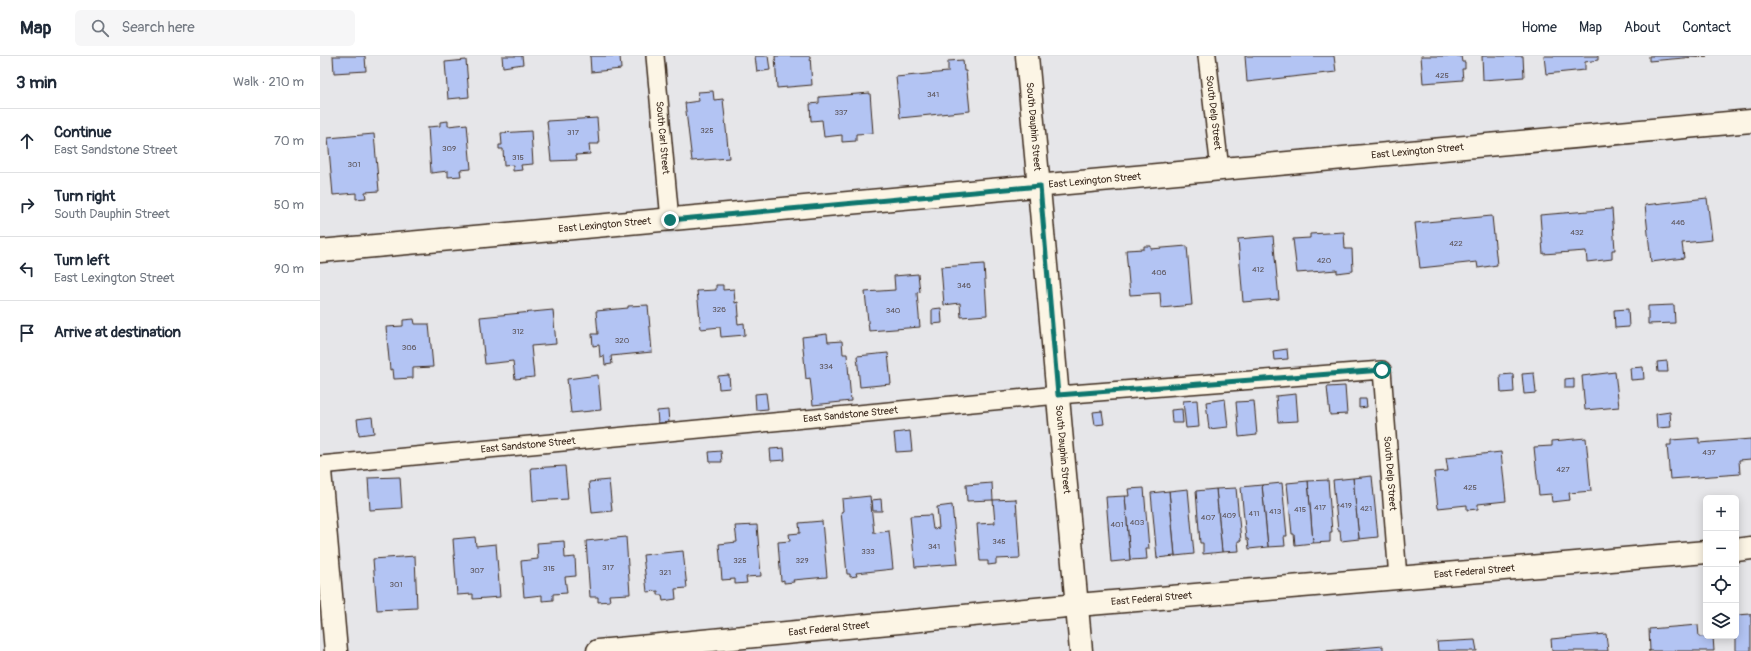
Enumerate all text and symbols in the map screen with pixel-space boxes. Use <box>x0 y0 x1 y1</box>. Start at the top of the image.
search box <box>75 10 355 46</box>
text: Map <box>20 16 51 40</box>
icon: search <box>89 17 111 39</box>
text: Search here <box>121 18 195 37</box>
text: Home <box>1522 19 1557 36</box>
text: Map <box>1579 19 1602 36</box>
text: About <box>1624 19 1660 36</box>
text: Contact <box>1682 19 1731 36</box>
house number: 425 <box>1435 71 1449 80</box>
text: 3 min <box>16 72 57 93</box>
text: Walk · 210 m <box>233 74 304 90</box>
street label: South Delp Street <box>1203 75 1224 151</box>
street label: South Dauphin Street <box>1023 82 1044 173</box>
house number: 341 <box>927 90 939 99</box>
street label: South Carl Street <box>653 101 672 176</box>
house number: 337 <box>834 108 848 117</box>
text: Continue <box>54 123 112 142</box>
house number: 325 <box>700 126 714 135</box>
house number: 317 <box>567 128 580 137</box>
icon: ahead <box>16 130 38 152</box>
text: 70 m <box>274 133 304 149</box>
street label: East Lexington Street <box>1371 141 1465 161</box>
text: East Sandstone Street <box>54 142 177 158</box>
house number: 309 <box>442 144 456 153</box>
house number: 315 <box>512 153 524 162</box>
house number: 301 <box>347 160 361 169</box>
street label: East Lexington Street <box>1048 170 1143 191</box>
text: Turn right <box>54 187 115 206</box>
icon: right <box>16 194 38 216</box>
text: 50 m <box>274 197 304 213</box>
text: South Dauphin Street <box>54 206 170 222</box>
route end <box>661 211 679 229</box>
street label: East Lexington Street <box>558 215 653 235</box>
house number: 446 <box>1671 218 1685 227</box>
house number: 432 <box>1570 228 1584 237</box>
house number: 422 <box>1449 239 1463 248</box>
text: Turn left <box>54 251 110 270</box>
house number: 420 <box>1317 256 1332 265</box>
icon: left <box>16 258 38 280</box>
text: 90 m <box>274 261 304 277</box>
house number: 412 <box>1252 265 1265 274</box>
house number: 406 <box>1152 268 1167 277</box>
text: East Lexington Street <box>54 270 175 286</box>
house number: 346 <box>957 281 971 290</box>
house number: 326 <box>712 305 726 314</box>
house number: 340 <box>886 306 901 315</box>
icon: arrive <box>16 322 38 344</box>
text: Arrive at destination <box>54 323 181 342</box>
house number: 312 <box>512 327 525 336</box>
house number: 320 <box>615 336 630 345</box>
house number: 306 <box>402 343 417 352</box>
route start <box>1373 361 1391 379</box>
house number: 334 <box>819 362 833 371</box>
street label: East Sandstone Street <box>803 404 899 425</box>
street label: South Dauphin Street <box>1053 404 1073 495</box>
street label: East Sandstone Street <box>480 435 577 456</box>
street label: South Delp Street <box>1381 436 1399 512</box>
house number: 437 <box>1702 448 1716 457</box>
house number: 427 <box>1556 465 1570 474</box>
house number: 425 <box>1463 483 1477 492</box>
map controls <box>1703 495 1739 639</box>
button: + <box>1703 495 1739 531</box>
house number: 419 <box>1340 501 1352 510</box>
house number: 417 <box>1314 503 1327 512</box>
house number: 421 <box>1360 504 1372 513</box>
house number: 415 <box>1294 505 1306 514</box>
house number: 413 <box>1269 507 1282 516</box>
house number: 411 <box>1249 509 1259 518</box>
house number: 409 <box>1222 511 1236 520</box>
house number: 407 <box>1201 513 1216 522</box>
house number: 403 <box>1130 518 1145 527</box>
house number: 401 <box>1110 520 1124 529</box>
button: − <box>1703 531 1739 567</box>
house number: 345 <box>992 537 1006 546</box>
house number: 341 <box>928 542 940 551</box>
house number: 333 <box>861 547 875 556</box>
house number: 325 <box>733 556 747 565</box>
house number: 329 <box>795 556 809 565</box>
street label: East Federal Street <box>1433 562 1516 581</box>
house number: 317 <box>602 563 615 572</box>
house number: 315 <box>543 564 555 573</box>
house number: 307 <box>470 566 485 575</box>
button: locate <box>1703 567 1739 603</box>
house number: 321 <box>659 568 671 577</box>
house number: 301 <box>389 580 403 589</box>
street label: East Federal Street <box>1111 589 1193 608</box>
button: layers <box>1703 603 1739 639</box>
street label: East Federal Street <box>788 619 871 639</box>

